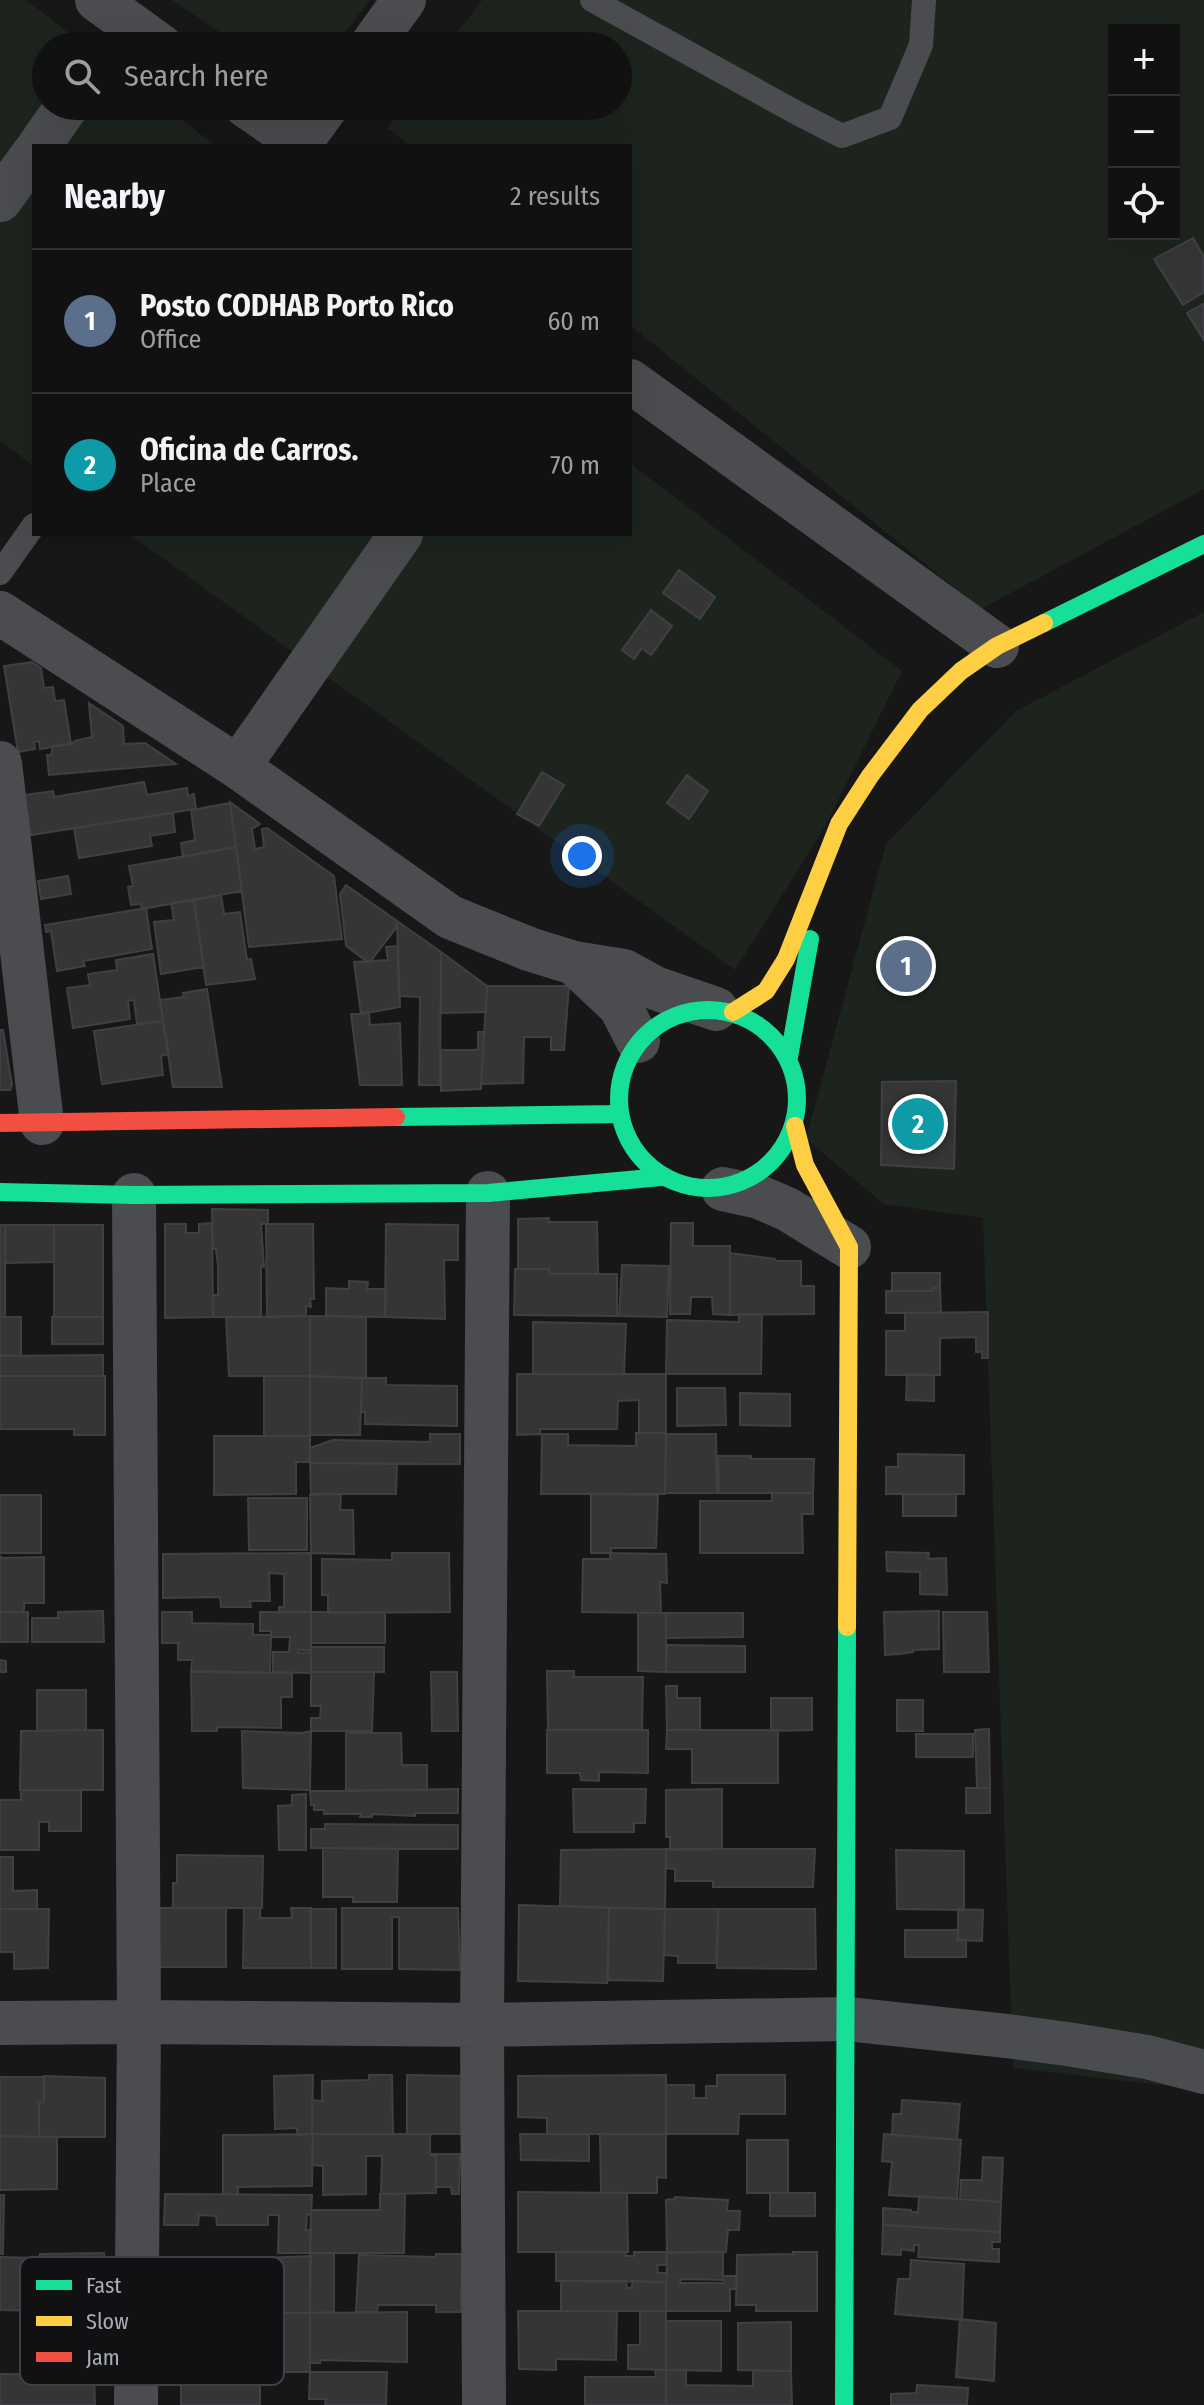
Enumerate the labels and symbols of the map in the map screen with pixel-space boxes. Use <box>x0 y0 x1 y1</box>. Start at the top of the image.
your location <box>562 836 602 876</box>
pin: 1 <box>880 936 932 996</box>
pin: 2 <box>892 1094 944 1154</box>
legend <box>20 2257 284 2385</box>
text: Fast <box>86 2272 122 2299</box>
text: Slow <box>86 2308 129 2335</box>
text: Jam <box>86 2344 120 2371</box>

